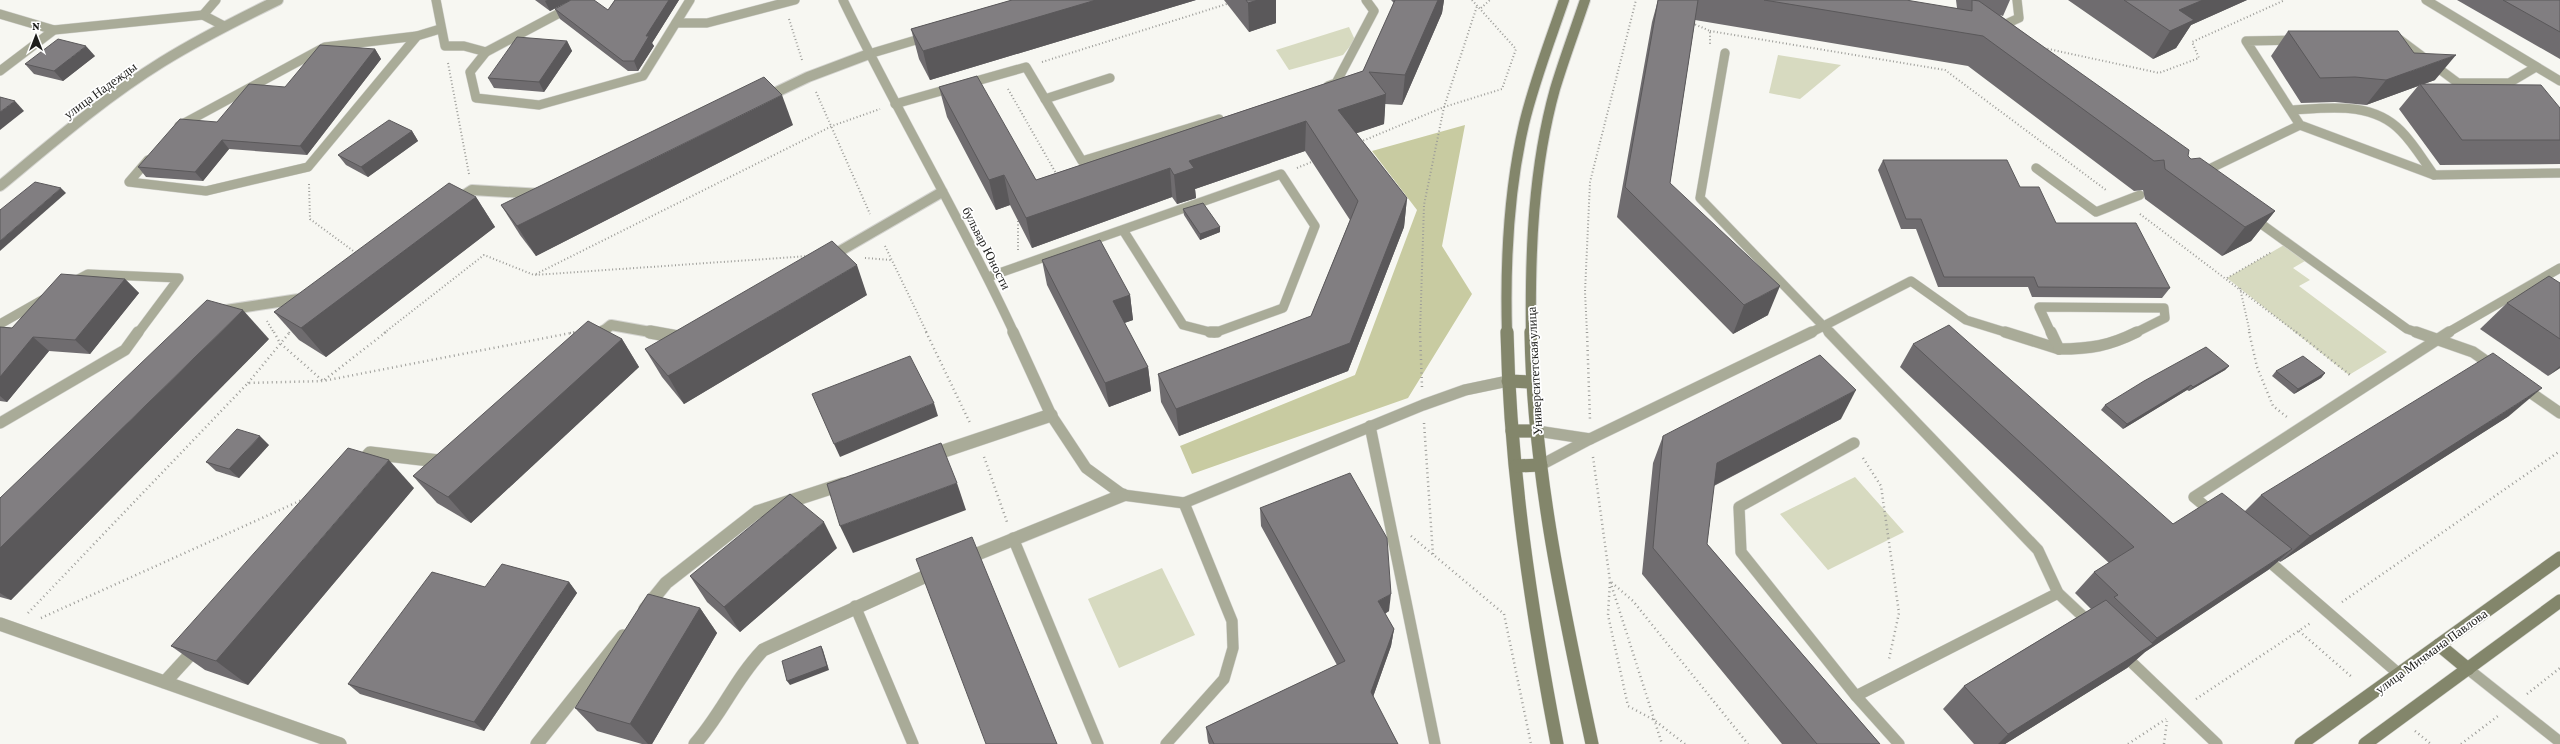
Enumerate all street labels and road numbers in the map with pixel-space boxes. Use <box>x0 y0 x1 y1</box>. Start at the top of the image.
street label: улица Надежды <box>61 59 140 122</box>
street label: бульвар Юности <box>959 204 1014 292</box>
street label: Университетская улица <box>1524 306 1545 436</box>
street label: улица Мичмана Павлова <box>2372 606 2490 697</box>

